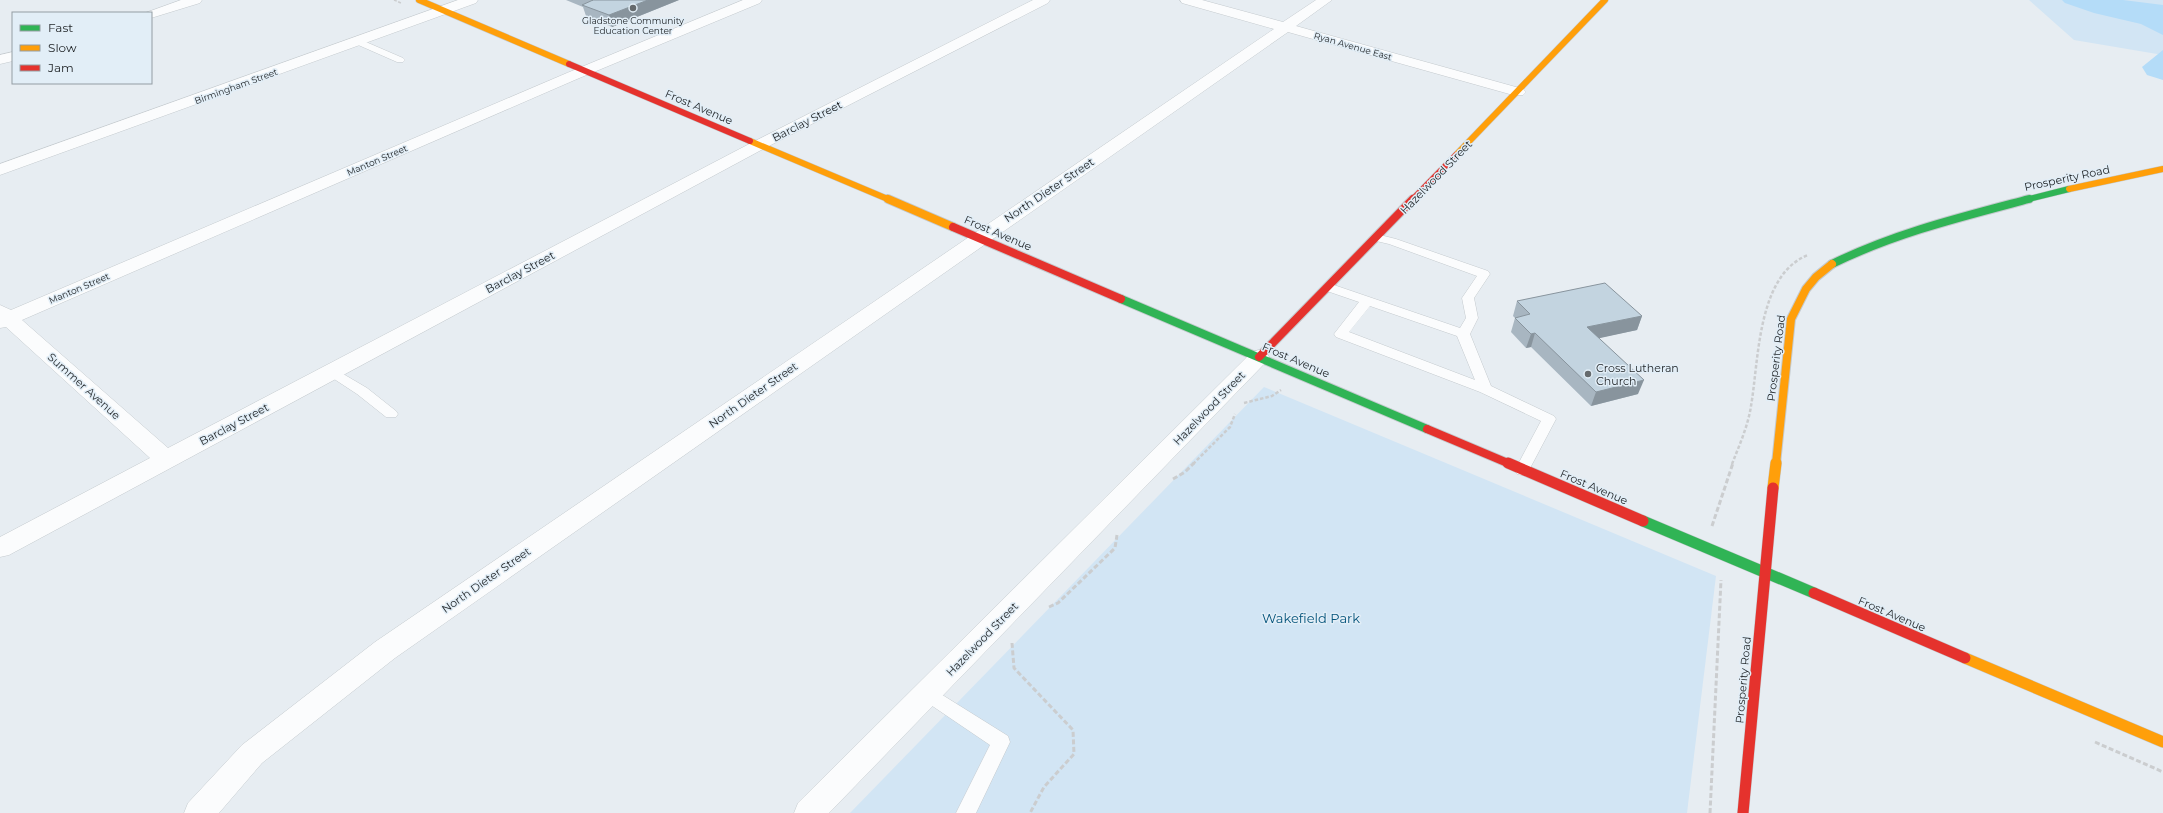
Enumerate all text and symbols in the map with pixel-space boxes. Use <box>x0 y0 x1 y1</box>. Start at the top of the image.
marker: Gladstone Community Education Center <box>628 3 638 13</box>
legend <box>12 12 152 84</box>
place label: Gladstone Community Education Center <box>582 15 684 36</box>
text: Fast <box>48 20 73 35</box>
street label: Ryan Avenue East <box>1313 30 1394 62</box>
text: Slow <box>48 40 77 55</box>
text: Jam <box>47 60 74 75</box>
street label: Birmingham Street <box>193 66 279 106</box>
street label: Frost Avenue <box>663 86 735 128</box>
street label: Barclay Street <box>770 97 845 145</box>
street label: Hazelwood Street <box>1397 137 1475 217</box>
street label: Manton Street <box>345 142 409 178</box>
street label: North Dieter Street <box>1001 154 1097 225</box>
street label: Prosperity Road <box>2023 162 2111 194</box>
street label: Frost Avenue <box>962 212 1034 254</box>
street label: Barclay Street <box>483 248 558 296</box>
street label: Manton Street <box>47 270 111 306</box>
street label: Prosperity Road <box>1764 314 1788 402</box>
street label: Frost Avenue <box>1260 339 1332 381</box>
street label: Summer Avenue <box>45 350 123 423</box>
street label: North Dieter Street <box>706 359 801 431</box>
place label: Cross Lutheran Church <box>1596 361 1679 388</box>
street label: Hazelwood Street <box>1170 368 1248 448</box>
marker: Cross Lutheran Church <box>1583 369 1593 379</box>
street label: Barclay Street <box>197 400 272 448</box>
street label: Frost Avenue <box>1558 466 1630 508</box>
street label: North Dieter Street <box>439 544 534 616</box>
street label: Frost Avenue <box>1856 593 1928 635</box>
street label: Hazelwood Street <box>943 599 1021 679</box>
park label: Wakefield Park <box>1262 610 1360 626</box>
street label: Prosperity Road <box>1732 636 1754 724</box>

